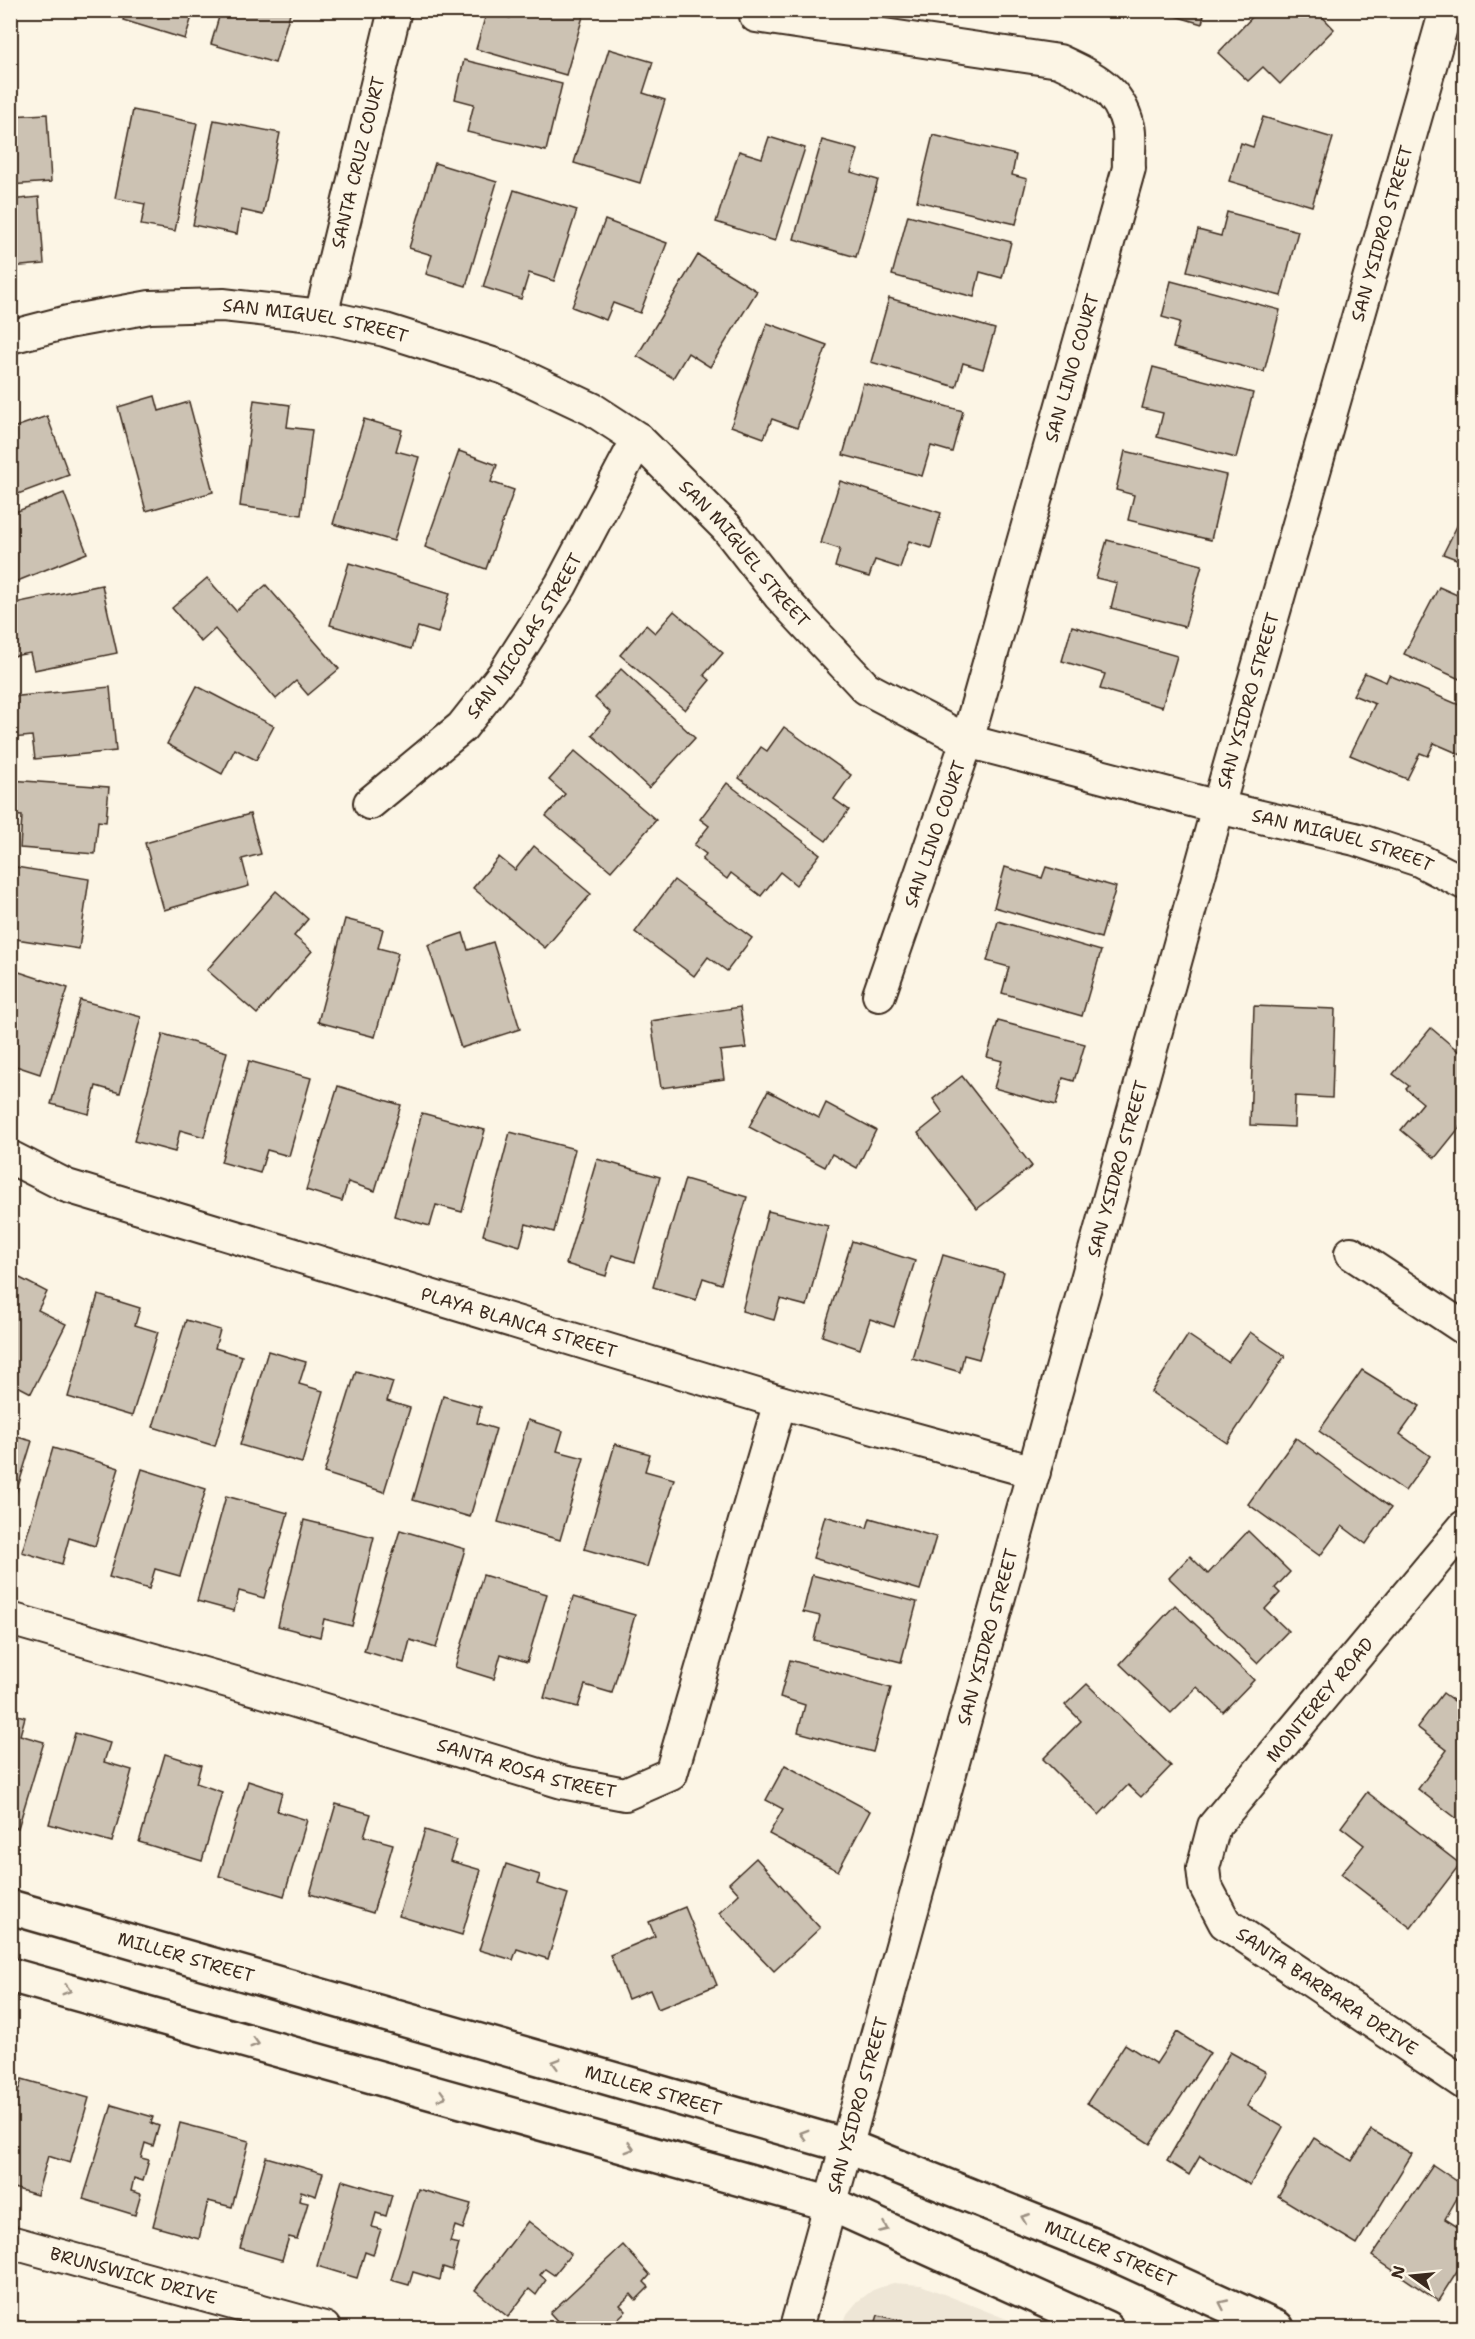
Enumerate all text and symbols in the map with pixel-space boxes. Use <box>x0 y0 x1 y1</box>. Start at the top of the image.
street label: SANTA CRUZ COURT <box>326 74 391 251</box>
street label: SAN YSIDRO STREET <box>1345 143 1419 324</box>
street label: SAN LINO COURT <box>1039 291 1105 445</box>
street label: SAN MIGUEL STREET <box>221 293 411 349</box>
street label: SAN MIGUEL STREET <box>674 475 815 632</box>
street label: SAN NICOLAS STREET <box>461 549 588 724</box>
street label: SAN YSIDRO STREET <box>1212 610 1285 792</box>
street label: SAN LINO COURT <box>899 757 971 911</box>
street label: SAN MIGUEL STREET <box>1249 803 1438 877</box>
street label: SAN YSIDRO STREET <box>1082 1078 1154 1260</box>
street label: PLAYA BLANCA STREET <box>418 1282 620 1364</box>
street label: SAN YSIDRO STREET <box>952 1546 1024 1728</box>
street label: MONTEREY ROAD <box>1261 1633 1379 1767</box>
street label: SANTA ROSA STREET <box>434 1733 618 1804</box>
street label: SANTA BARBARA DRIVE <box>1231 1922 1423 2061</box>
street label: MILLER STREET <box>115 1926 257 1988</box>
one-way arrow <box>62 1983 72 1996</box>
street label: SAN YSIDRO STREET <box>822 2014 894 2196</box>
one-way arrow <box>249 2036 259 2048</box>
one-way arrow <box>551 2057 561 2070</box>
street label: MILLER STREET <box>582 2060 724 2122</box>
one-way arrow <box>436 2089 447 2101</box>
one-way arrow <box>799 2128 809 2141</box>
one-way arrow <box>625 2141 635 2154</box>
one-way arrow <box>1021 2213 1032 2225</box>
street label: MILLER STREET <box>1041 2215 1180 2293</box>
one-way arrow <box>878 2221 889 2233</box>
street label: BRUNSWICK DRIVE <box>47 2241 220 2310</box>
north arrow <box>1382 2246 1442 2306</box>
text: N <box>1386 2263 1410 2281</box>
one-way arrow <box>1219 2300 1230 2312</box>

